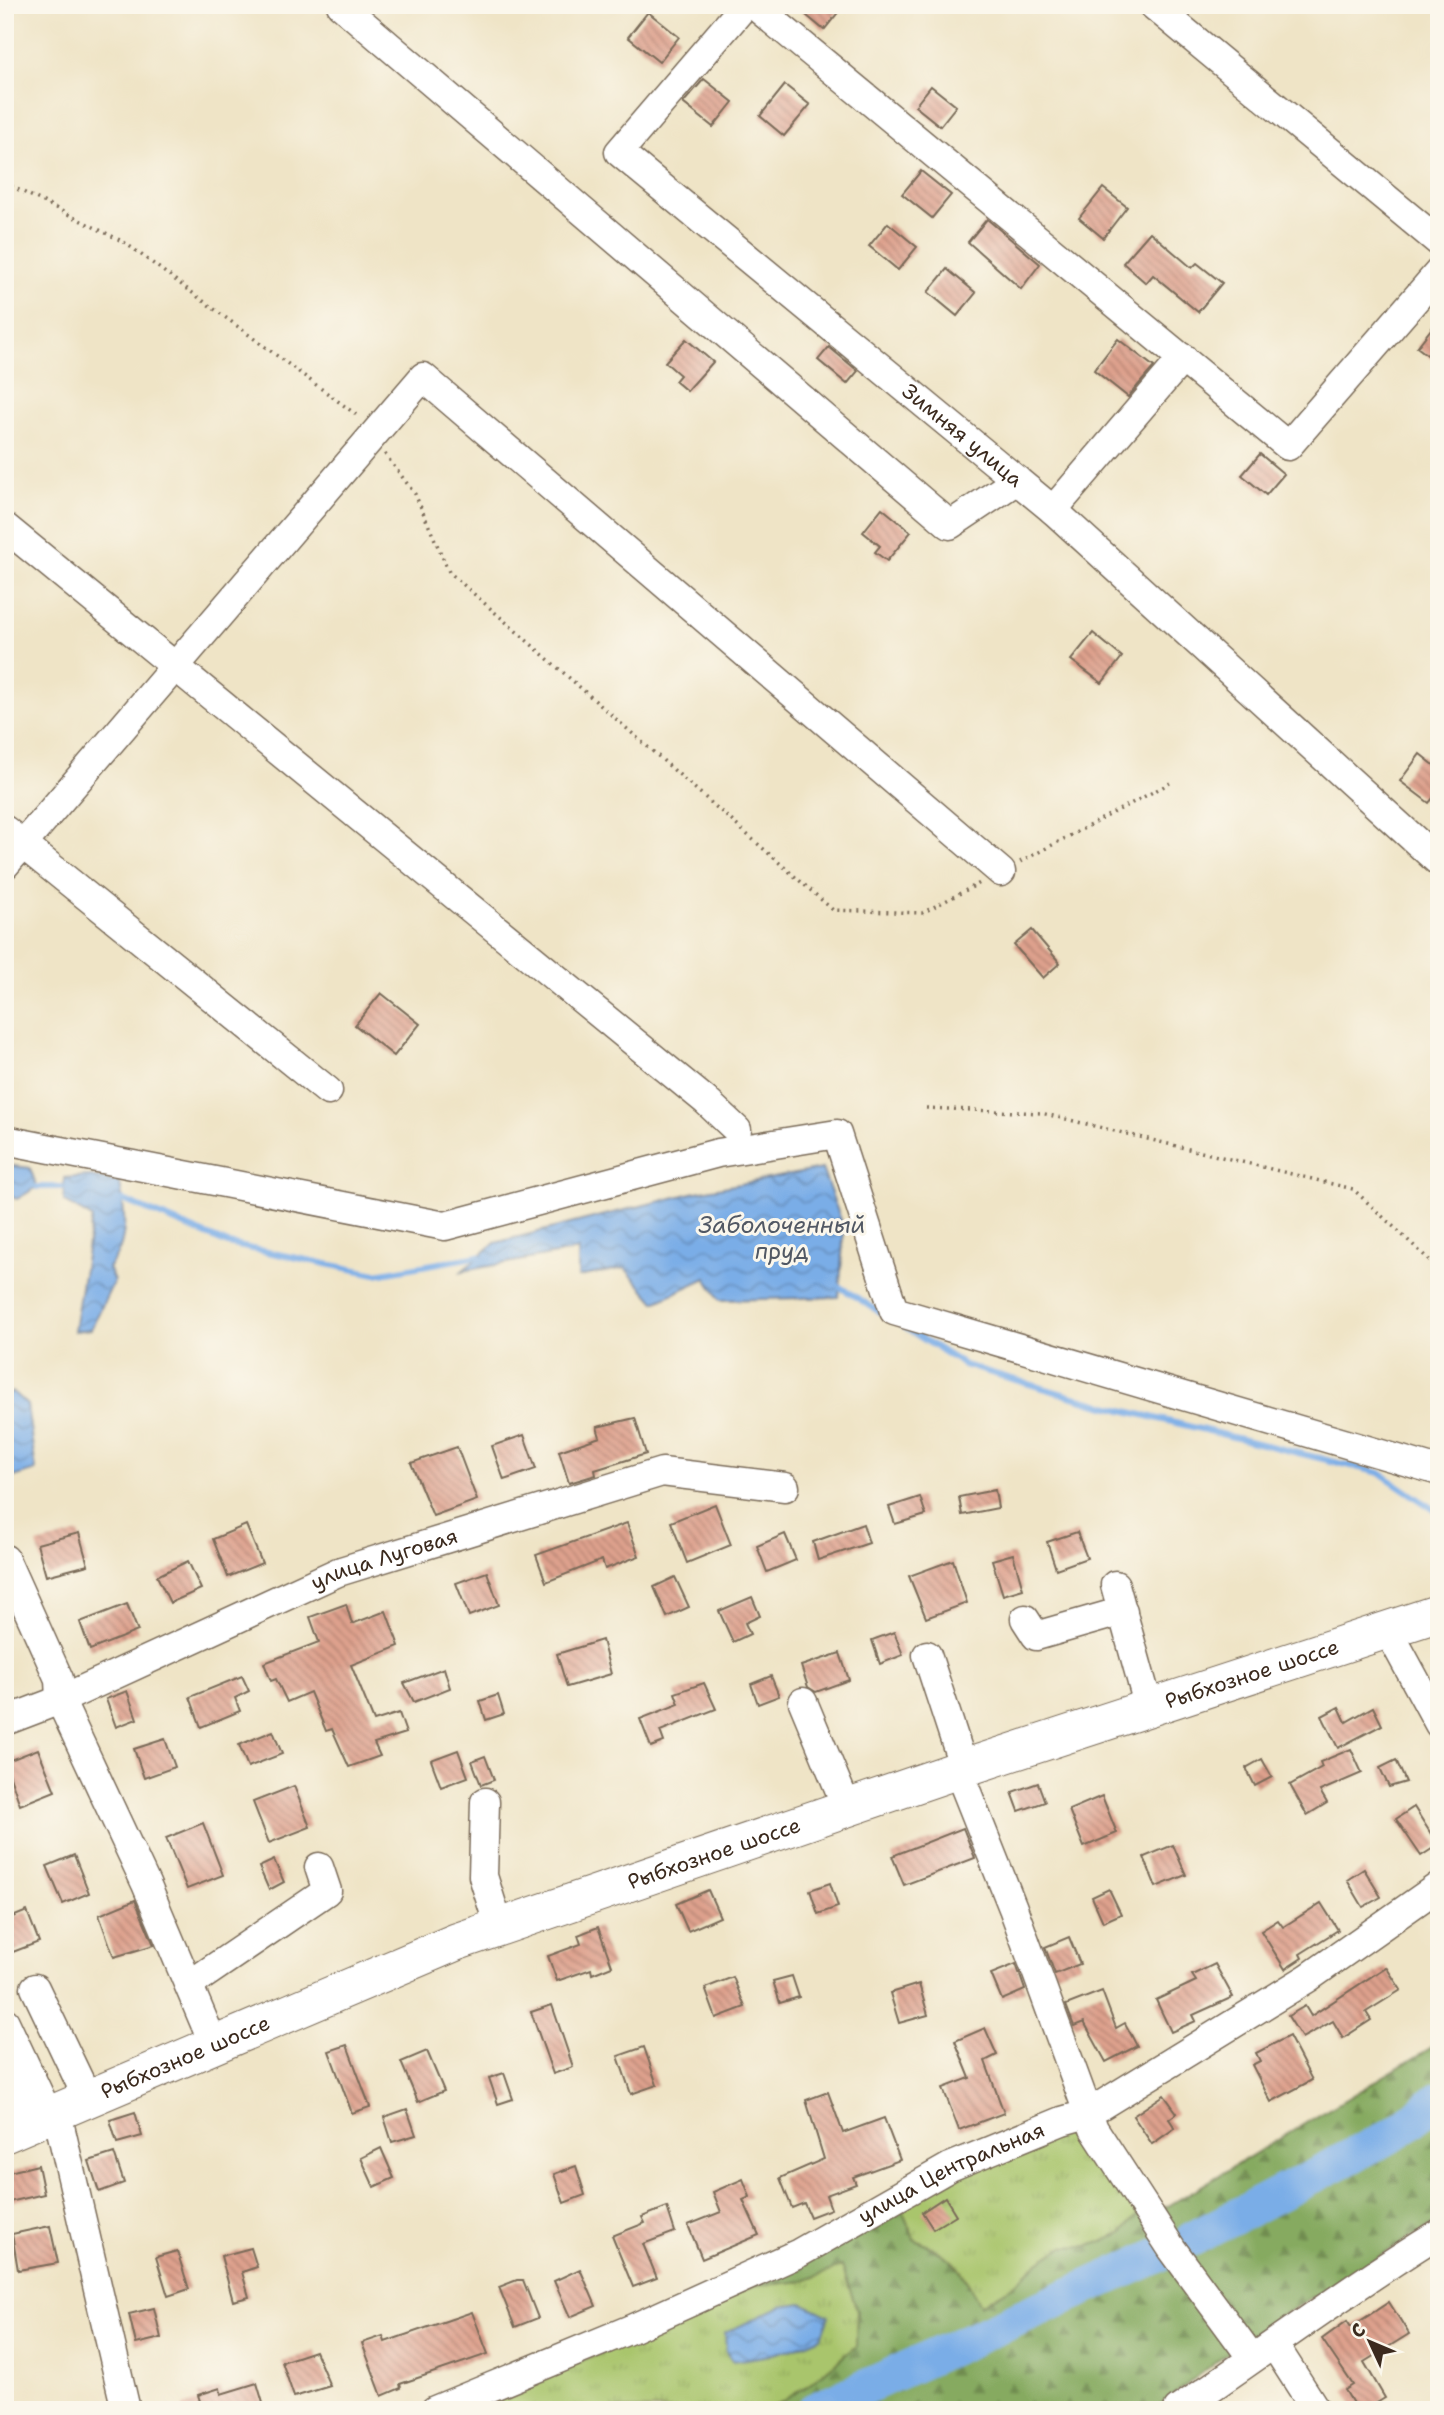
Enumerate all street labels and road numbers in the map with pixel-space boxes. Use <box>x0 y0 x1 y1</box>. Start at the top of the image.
street label: Зимняя улица <box>896 377 1029 493</box>
street label: улица Луговая <box>306 1522 461 1597</box>
street label: Рыбхозное шоссе <box>1161 1633 1342 1715</box>
street label: Рыбхозное шоссе <box>624 1811 804 1896</box>
street label: Рыбхозное шоссе <box>97 2009 274 2106</box>
street label: улица Центральная <box>853 2116 1049 2230</box>

